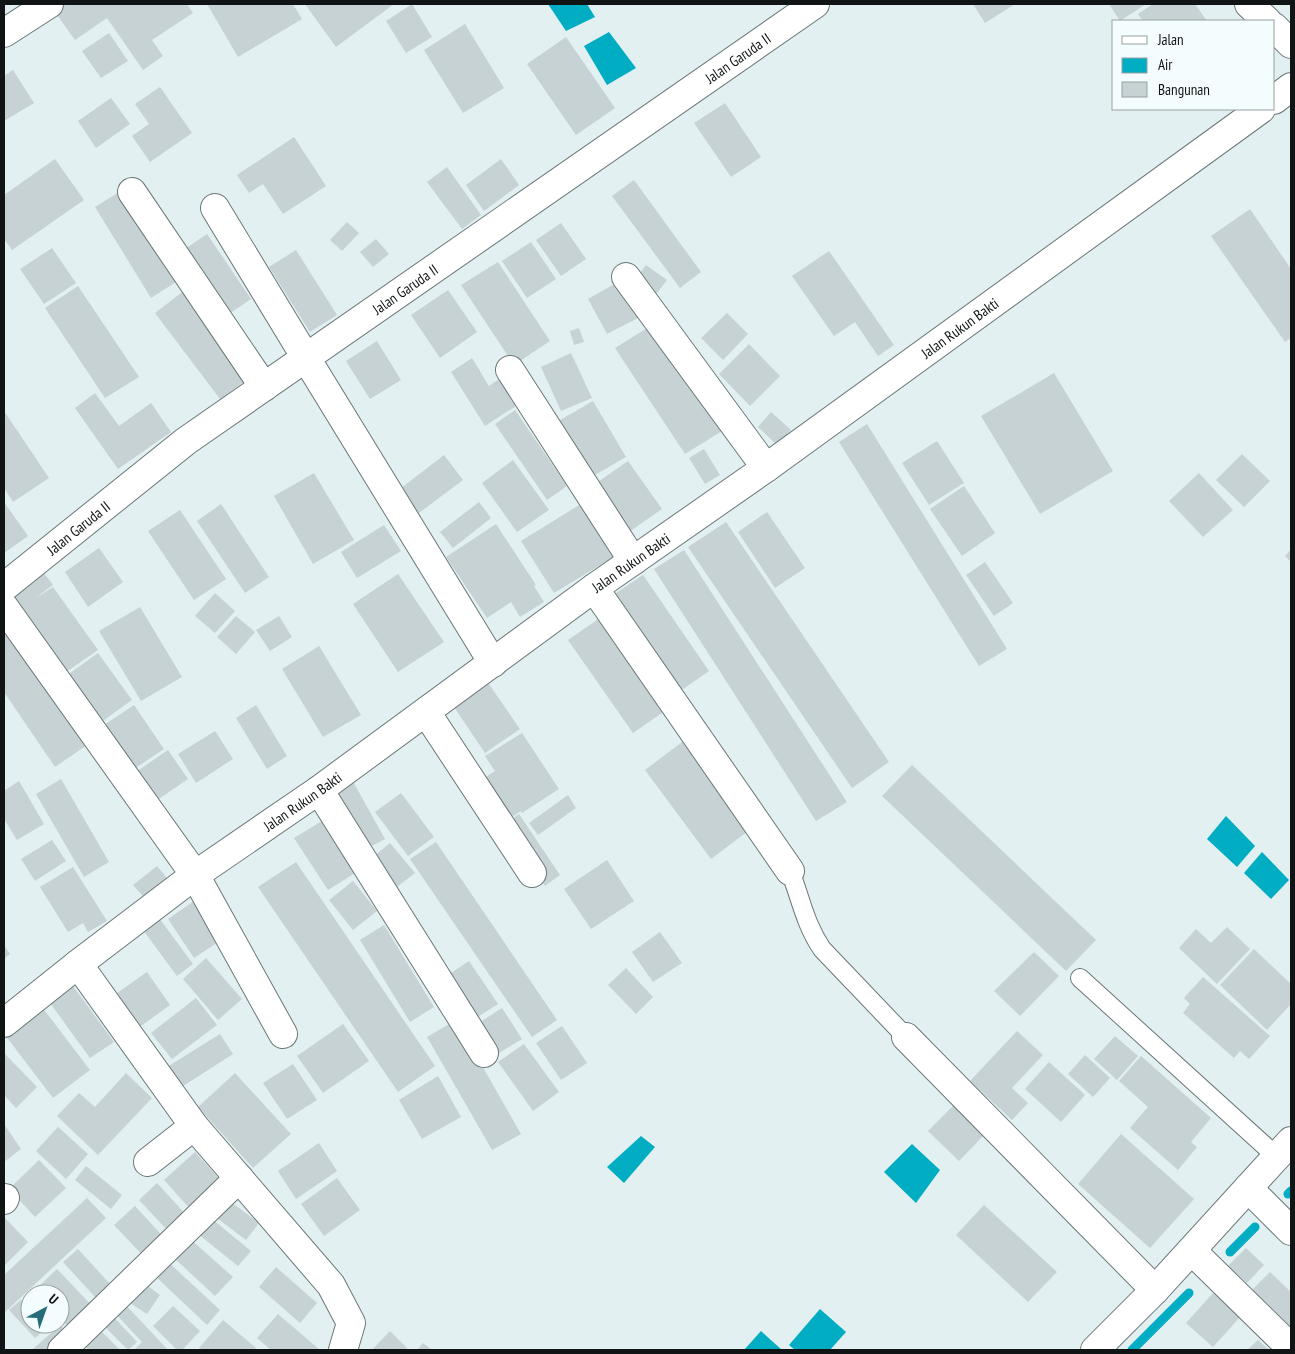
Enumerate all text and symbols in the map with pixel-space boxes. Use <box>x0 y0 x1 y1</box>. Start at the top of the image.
legend <box>1112 20 1275 110</box>
street label: Jalan Garuda II <box>700 28 774 88</box>
text: Jalan <box>1157 30 1184 49</box>
text: Air <box>1158 55 1173 74</box>
text: Bangunan <box>1158 80 1210 99</box>
street label: Jalan Garuda II <box>368 259 442 319</box>
street label: Jalan Rukun Bakti <box>916 293 1002 363</box>
street label: Jalan Garuda II <box>42 496 114 559</box>
street label: Jalan Rukun Bakti <box>587 529 674 597</box>
street label: Jalan Rukun Bakti <box>259 767 345 835</box>
north arrow <box>20 1284 70 1334</box>
text: U <box>45 1290 62 1308</box>

